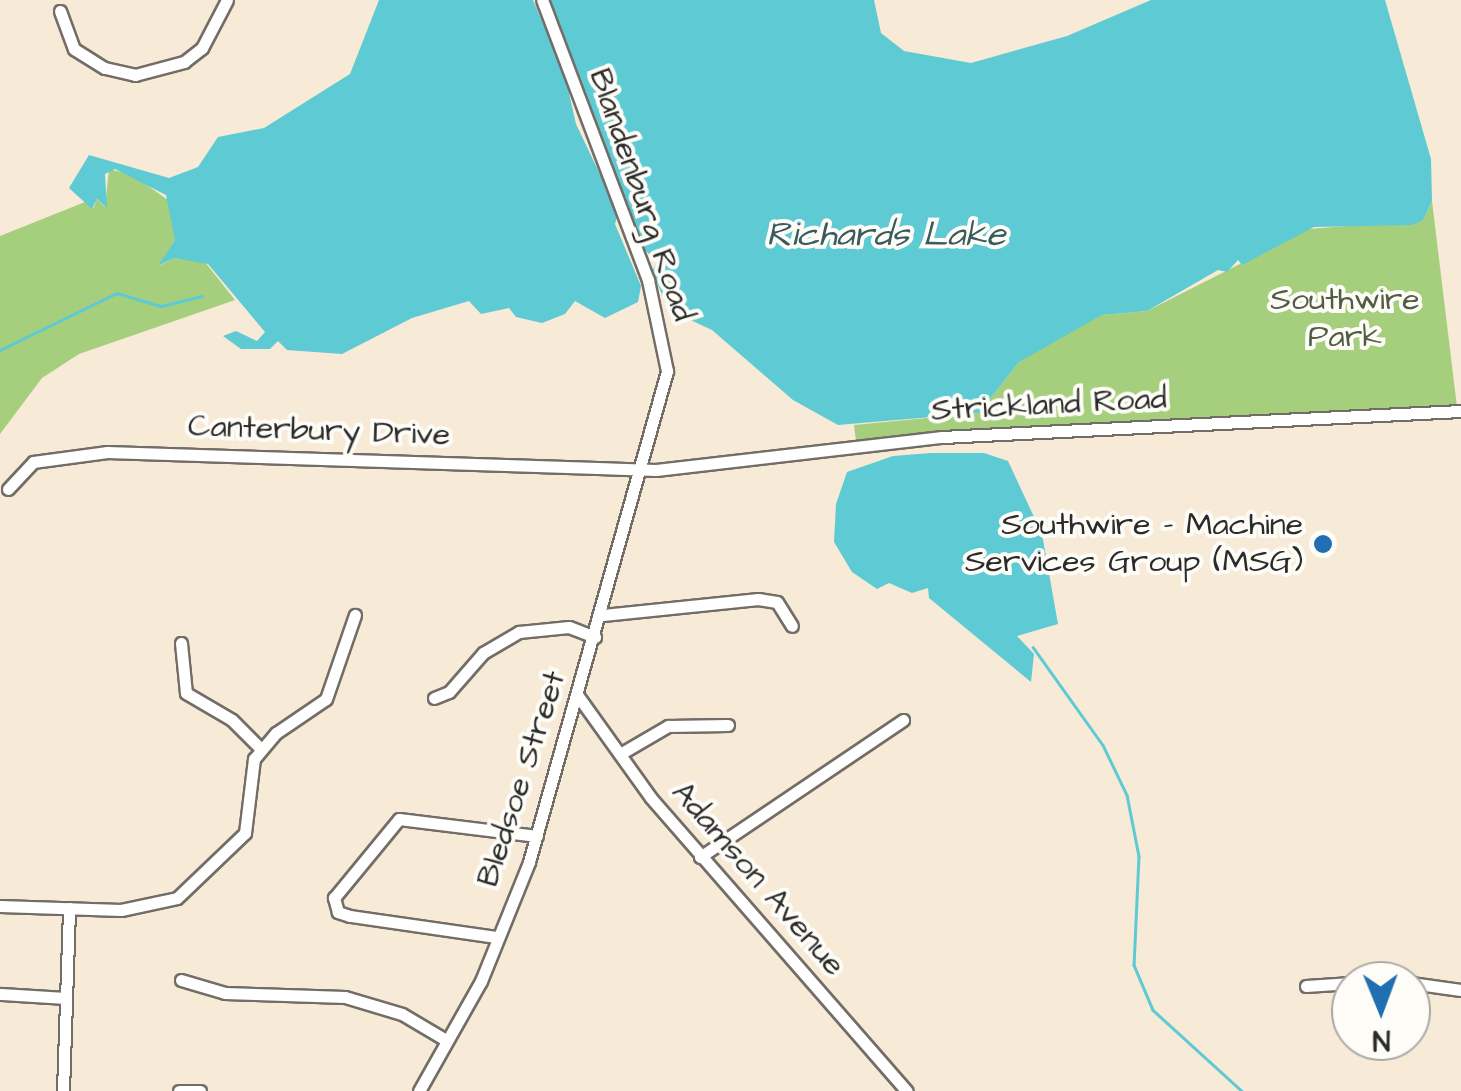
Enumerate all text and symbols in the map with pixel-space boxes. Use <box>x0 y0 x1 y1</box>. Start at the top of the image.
street label: Blandenburg Road <box>580 64 702 326</box>
water label: Richards Lake <box>767 214 1005 256</box>
park label: Southwire Park <box>1270 282 1420 357</box>
street label: Strickland Road <box>930 380 1168 430</box>
street label: Canterbury Drive <box>187 407 451 455</box>
place label: Southwire - Machine Services Group (MSG) <box>965 507 1303 582</box>
marker: Southwire - Machine Services Group (MSG) <box>1312 533 1334 555</box>
street label: Bledsoe Street <box>469 666 575 892</box>
street label: Adamson Avenue <box>663 774 853 984</box>
north arrow <box>1331 961 1431 1061</box>
text: N <box>1372 1020 1391 1059</box>

